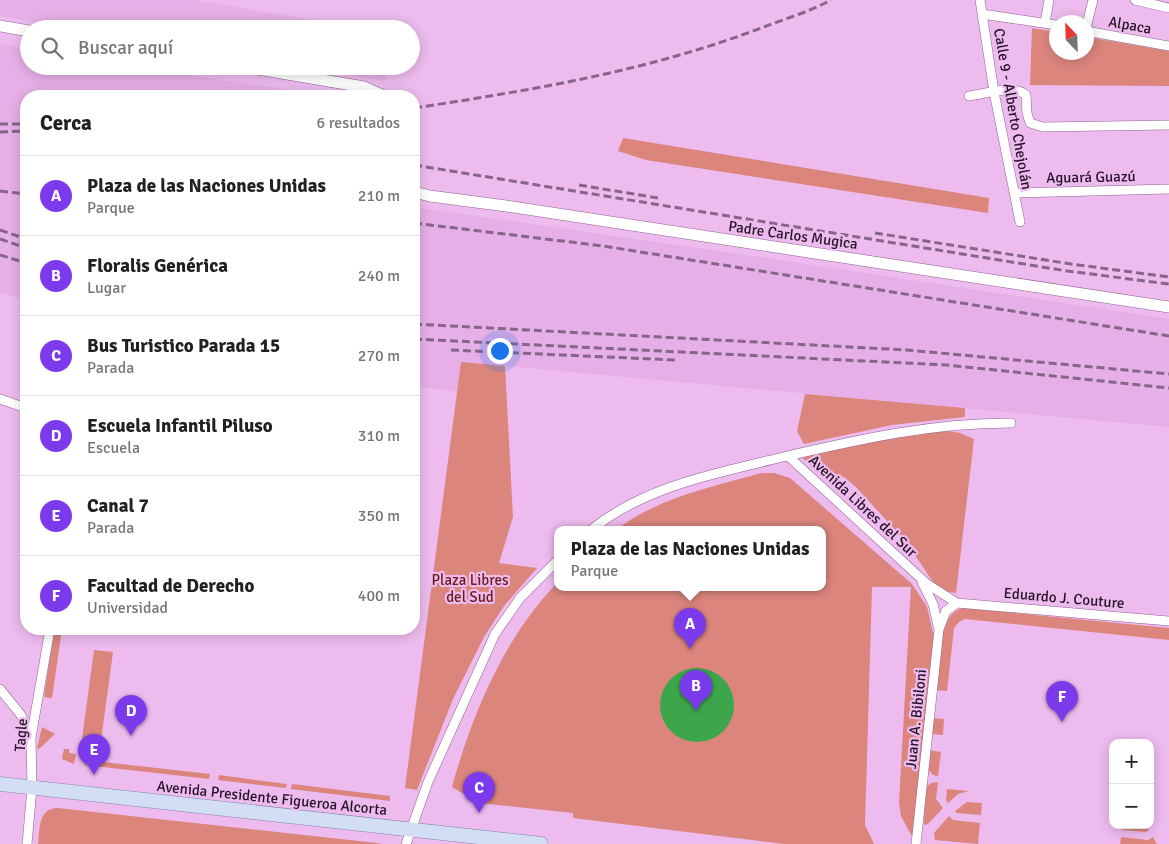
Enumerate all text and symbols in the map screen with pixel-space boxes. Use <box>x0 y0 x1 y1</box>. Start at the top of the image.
street label: Alpaca <box>1107 12 1153 38</box>
north arrow <box>1049 15 1094 60</box>
search box <box>20 20 420 75</box>
street label: Calle 9 - Alberto Chejolán <box>990 27 1036 191</box>
icon: search <box>38 34 66 62</box>
text: Buscar aquí <box>78 36 173 60</box>
text: Cerca <box>40 110 92 136</box>
text: 6 resultados <box>317 113 400 133</box>
street label: Aguará Guazú <box>1046 167 1136 187</box>
text: Plaza de las Naciones Unidas <box>87 174 326 198</box>
text: A <box>51 186 61 206</box>
text: 210 m <box>358 186 400 206</box>
text: Parque <box>87 198 135 218</box>
street label: Padre Carlos Mugica <box>727 217 859 253</box>
text: Floralis Genérica <box>87 254 228 278</box>
text: B <box>51 266 61 286</box>
text: 240 m <box>358 266 400 286</box>
text: Lugar <box>87 278 126 298</box>
text: Bus Turistico Parada 15 <box>87 334 280 358</box>
your location <box>487 338 513 364</box>
text: C <box>51 346 61 366</box>
text: 270 m <box>358 346 400 366</box>
text: Parada <box>87 358 134 378</box>
text: Escuela Infantil Piluso <box>87 414 273 438</box>
text: D <box>51 426 61 446</box>
text: 310 m <box>358 426 400 446</box>
text: Escuela <box>87 438 140 458</box>
street label: Avenida Libres del Sur <box>805 451 921 561</box>
text: Canal 7 <box>87 494 149 518</box>
text: E <box>51 506 61 526</box>
text: 350 m <box>358 506 400 526</box>
text: Parada <box>87 518 134 538</box>
popup <box>554 526 826 591</box>
text: Plaza de las Naciones Unidas <box>571 537 809 561</box>
text: Parque <box>571 561 618 581</box>
park label: Plaza Libres del Sud <box>432 571 509 606</box>
text: Facultad de Derecho <box>87 574 254 598</box>
street label: Eduardo J. Couture <box>1003 584 1125 612</box>
text: F <box>52 586 60 606</box>
text: 400 m <box>358 586 400 606</box>
text: Universidad <box>87 598 168 618</box>
pin: A <box>674 608 706 649</box>
street label: Juan A. Bibiloni <box>902 668 930 770</box>
pin: B <box>680 670 712 711</box>
pin: F <box>1046 681 1078 722</box>
pin: D <box>115 695 147 736</box>
street label: Tagle <box>11 718 31 752</box>
pin: E <box>78 734 110 775</box>
map controls <box>1109 739 1154 829</box>
button: + <box>1109 739 1154 784</box>
pin: C <box>463 772 495 813</box>
street label: Avenida Presidente Figueroa Alcorta <box>156 777 388 819</box>
button: − <box>1109 784 1154 829</box>

